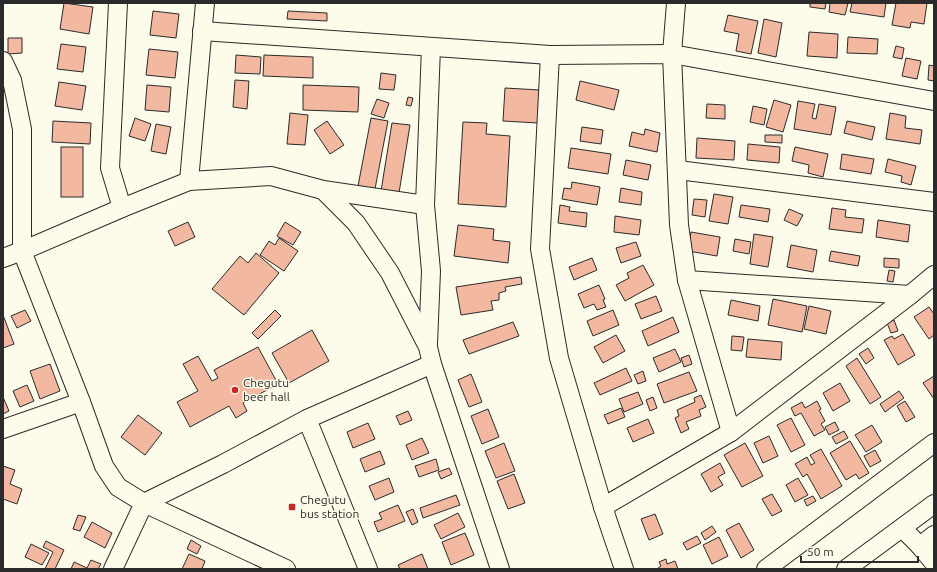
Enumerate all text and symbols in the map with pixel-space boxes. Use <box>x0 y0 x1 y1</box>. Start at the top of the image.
place label: Chegutu beer hall <box>243 376 290 403</box>
marker: Chegutu beer hall <box>230 385 240 395</box>
place label: Chegutu bus station <box>300 493 359 520</box>
marker: Chegutu bus station <box>287 502 297 512</box>
scale bar <box>801 538 918 564</box>
text: 50 m <box>807 545 834 558</box>

